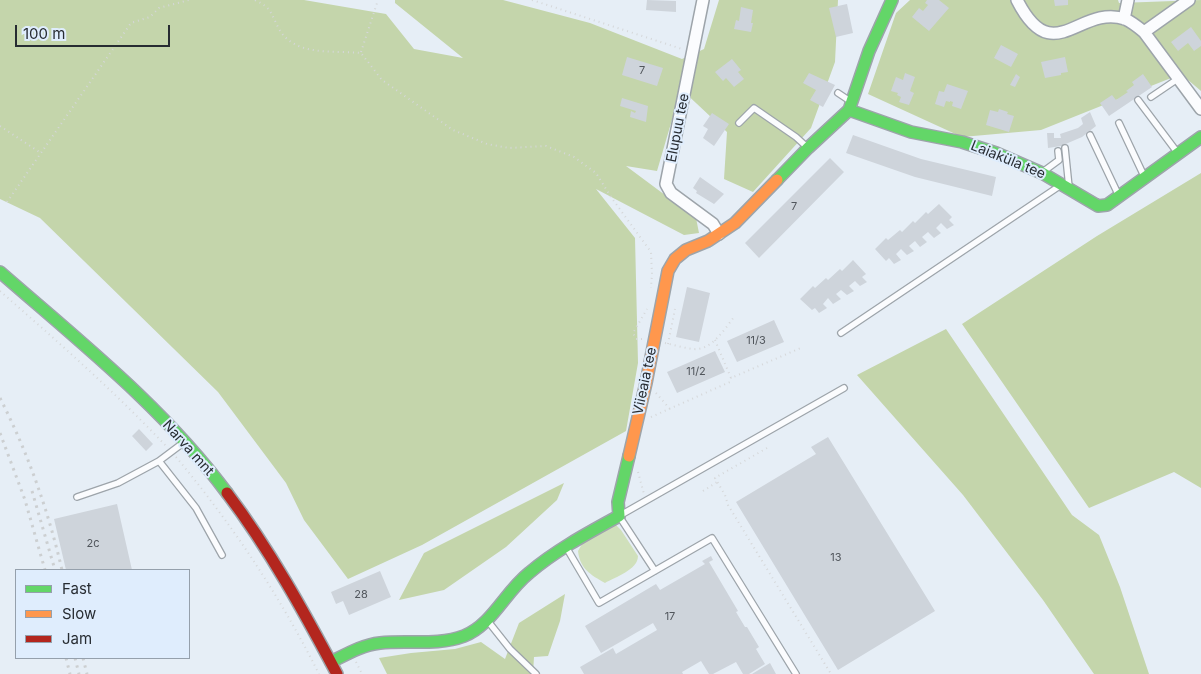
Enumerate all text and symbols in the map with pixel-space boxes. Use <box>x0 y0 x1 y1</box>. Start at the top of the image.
scale bar <box>18 15 172 47</box>
text: 100 m <box>23 24 65 43</box>
house number: 7 <box>639 64 645 78</box>
street label: Elupuu tee <box>663 92 693 164</box>
street label: Laiaküla tee <box>968 137 1048 183</box>
house number: 7 <box>791 200 797 214</box>
house number: 11/3 <box>746 334 766 348</box>
street label: Viieaia tee <box>630 346 660 416</box>
house number: 11/2 <box>686 365 706 379</box>
street label: Narva mnt <box>159 417 217 479</box>
house number: 2c <box>87 537 99 551</box>
house number: 13 <box>830 551 842 565</box>
legend <box>15 569 190 659</box>
text: Fast <box>62 579 92 598</box>
house number: 28 <box>354 588 368 602</box>
text: Slow <box>62 604 96 623</box>
house number: 17 <box>665 610 675 624</box>
text: Jam <box>62 629 92 648</box>

